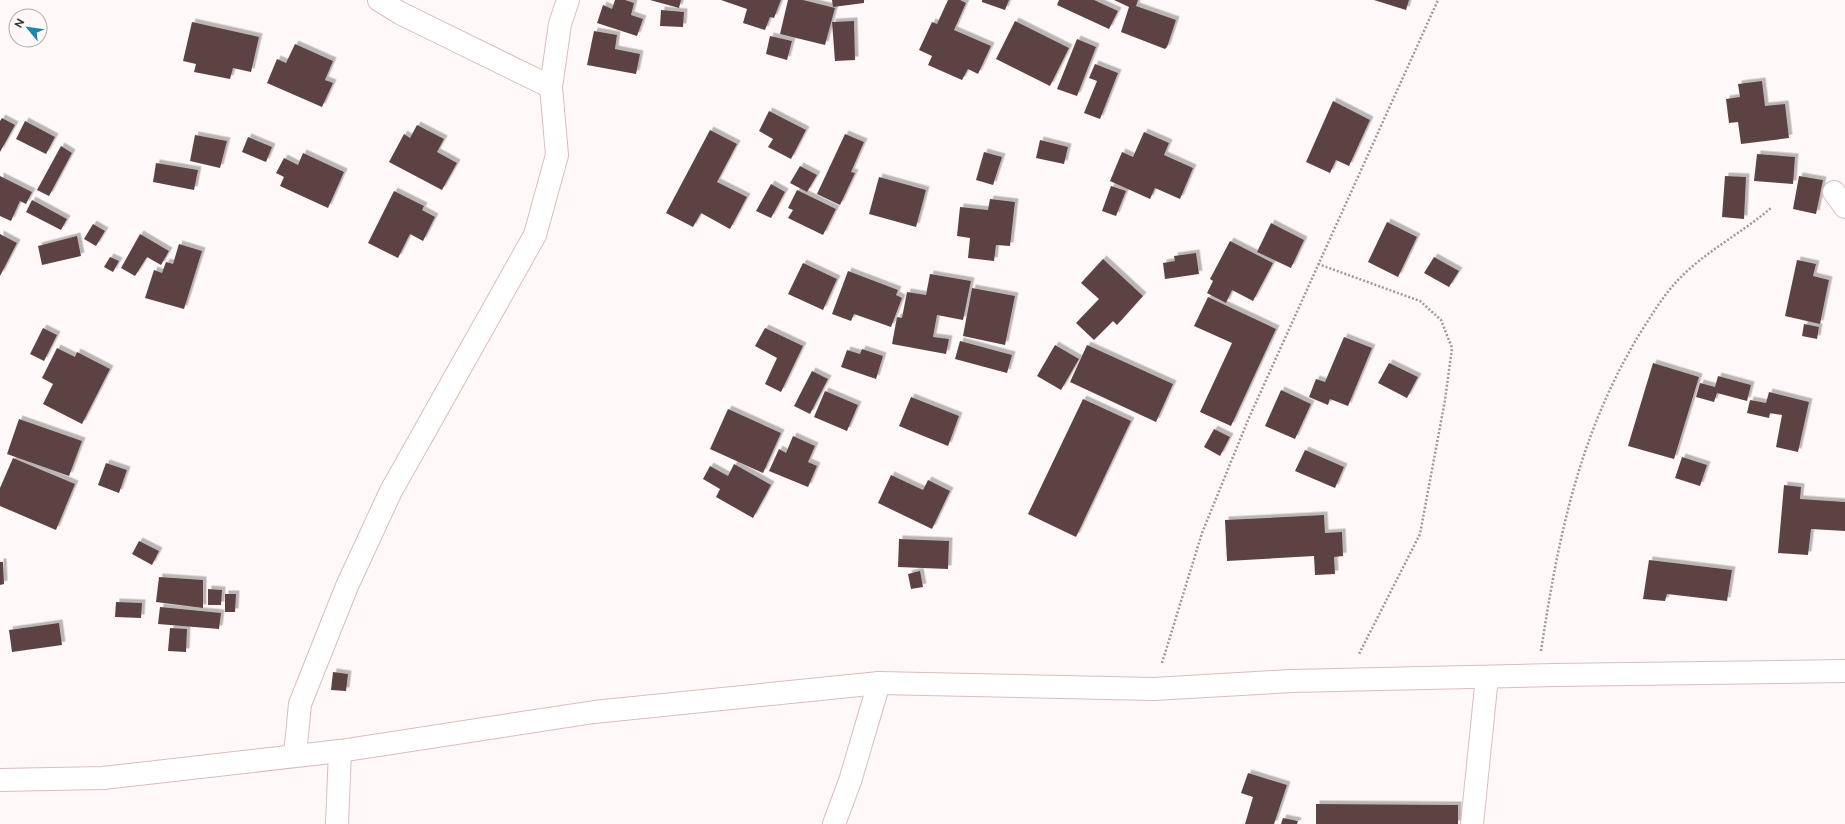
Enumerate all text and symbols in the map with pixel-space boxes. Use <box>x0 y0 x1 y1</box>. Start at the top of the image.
north arrow <box>8 8 48 48</box>
text: N <box>12 17 27 30</box>

